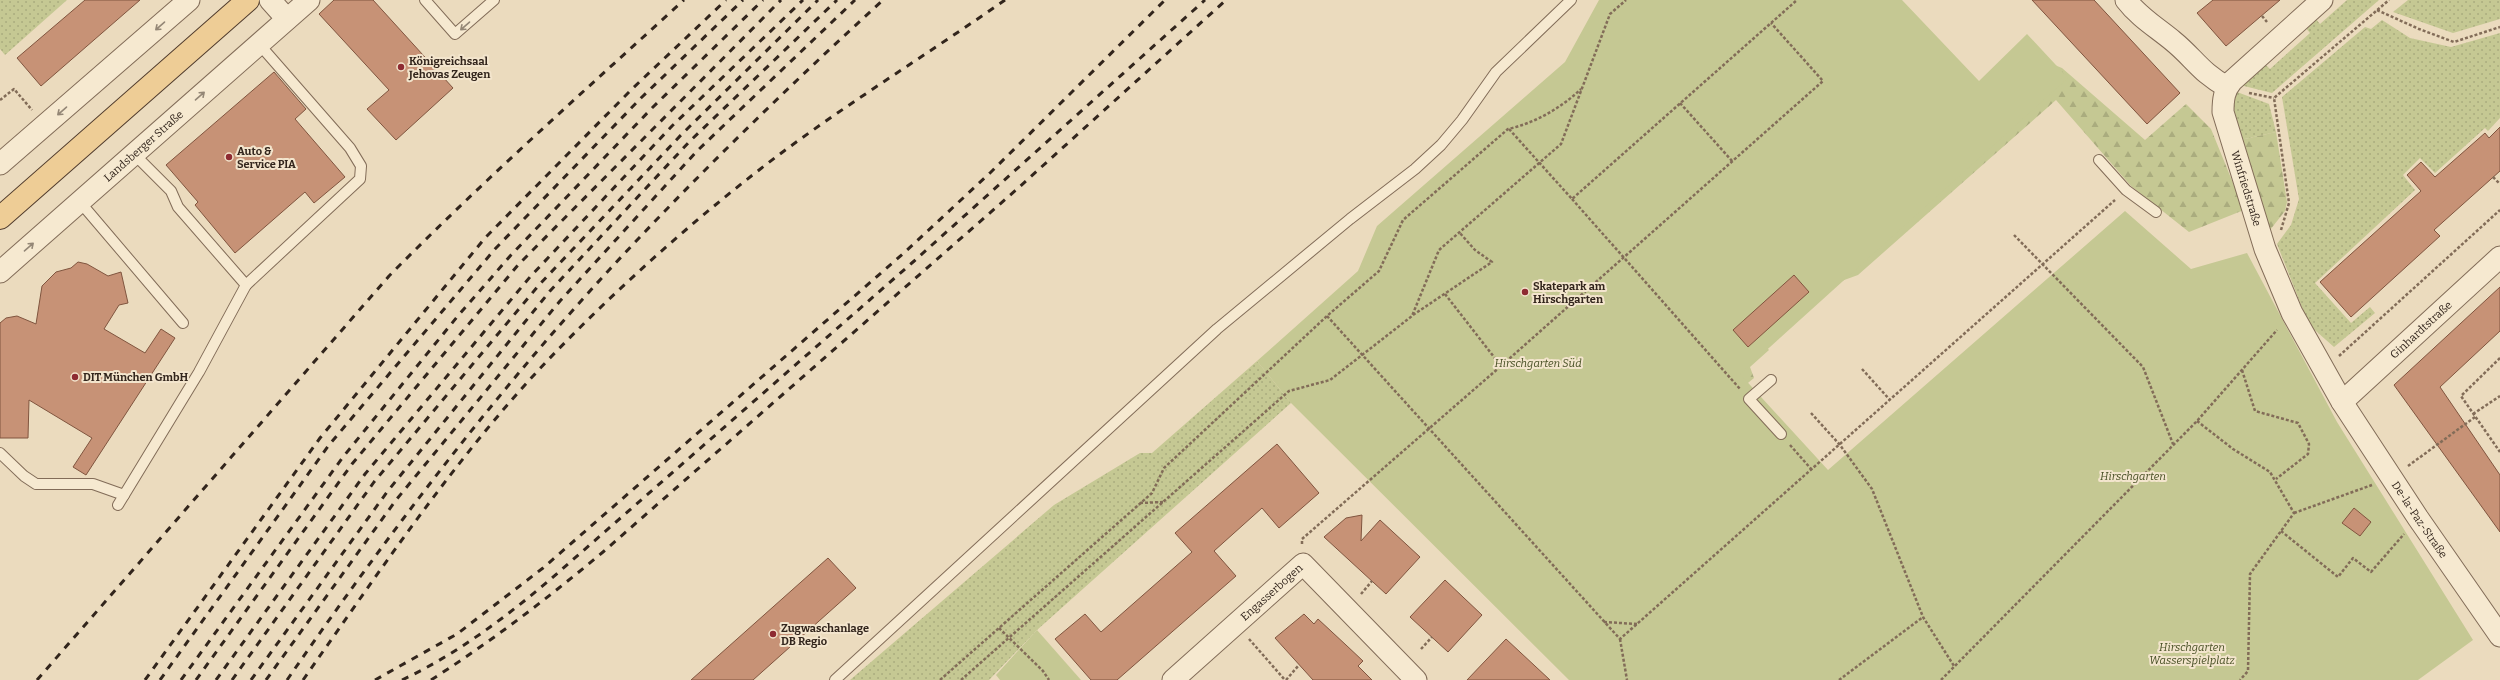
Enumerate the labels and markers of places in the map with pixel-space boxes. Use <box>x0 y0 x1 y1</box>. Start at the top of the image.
place label: Königreichsaal Jehovas Zeugen <box>408 55 490 81</box>
marker: Königreichsaal Jehovas Zeugen <box>396 62 406 72</box>
place label: Auto & Service PIA <box>237 145 296 171</box>
marker: Auto & Service PIA <box>224 152 234 162</box>
place label: Skatepark am Hirschgarten <box>1533 280 1606 306</box>
marker: Skatepark am Hirschgarten <box>1520 287 1530 297</box>
place label: DIT München GmbH <box>83 371 188 384</box>
marker: DIT München GmbH <box>70 372 80 382</box>
place label: Zugwaschanlage DB Regio <box>781 622 869 648</box>
marker: Zugwaschanlage DB Regio <box>768 629 778 639</box>

